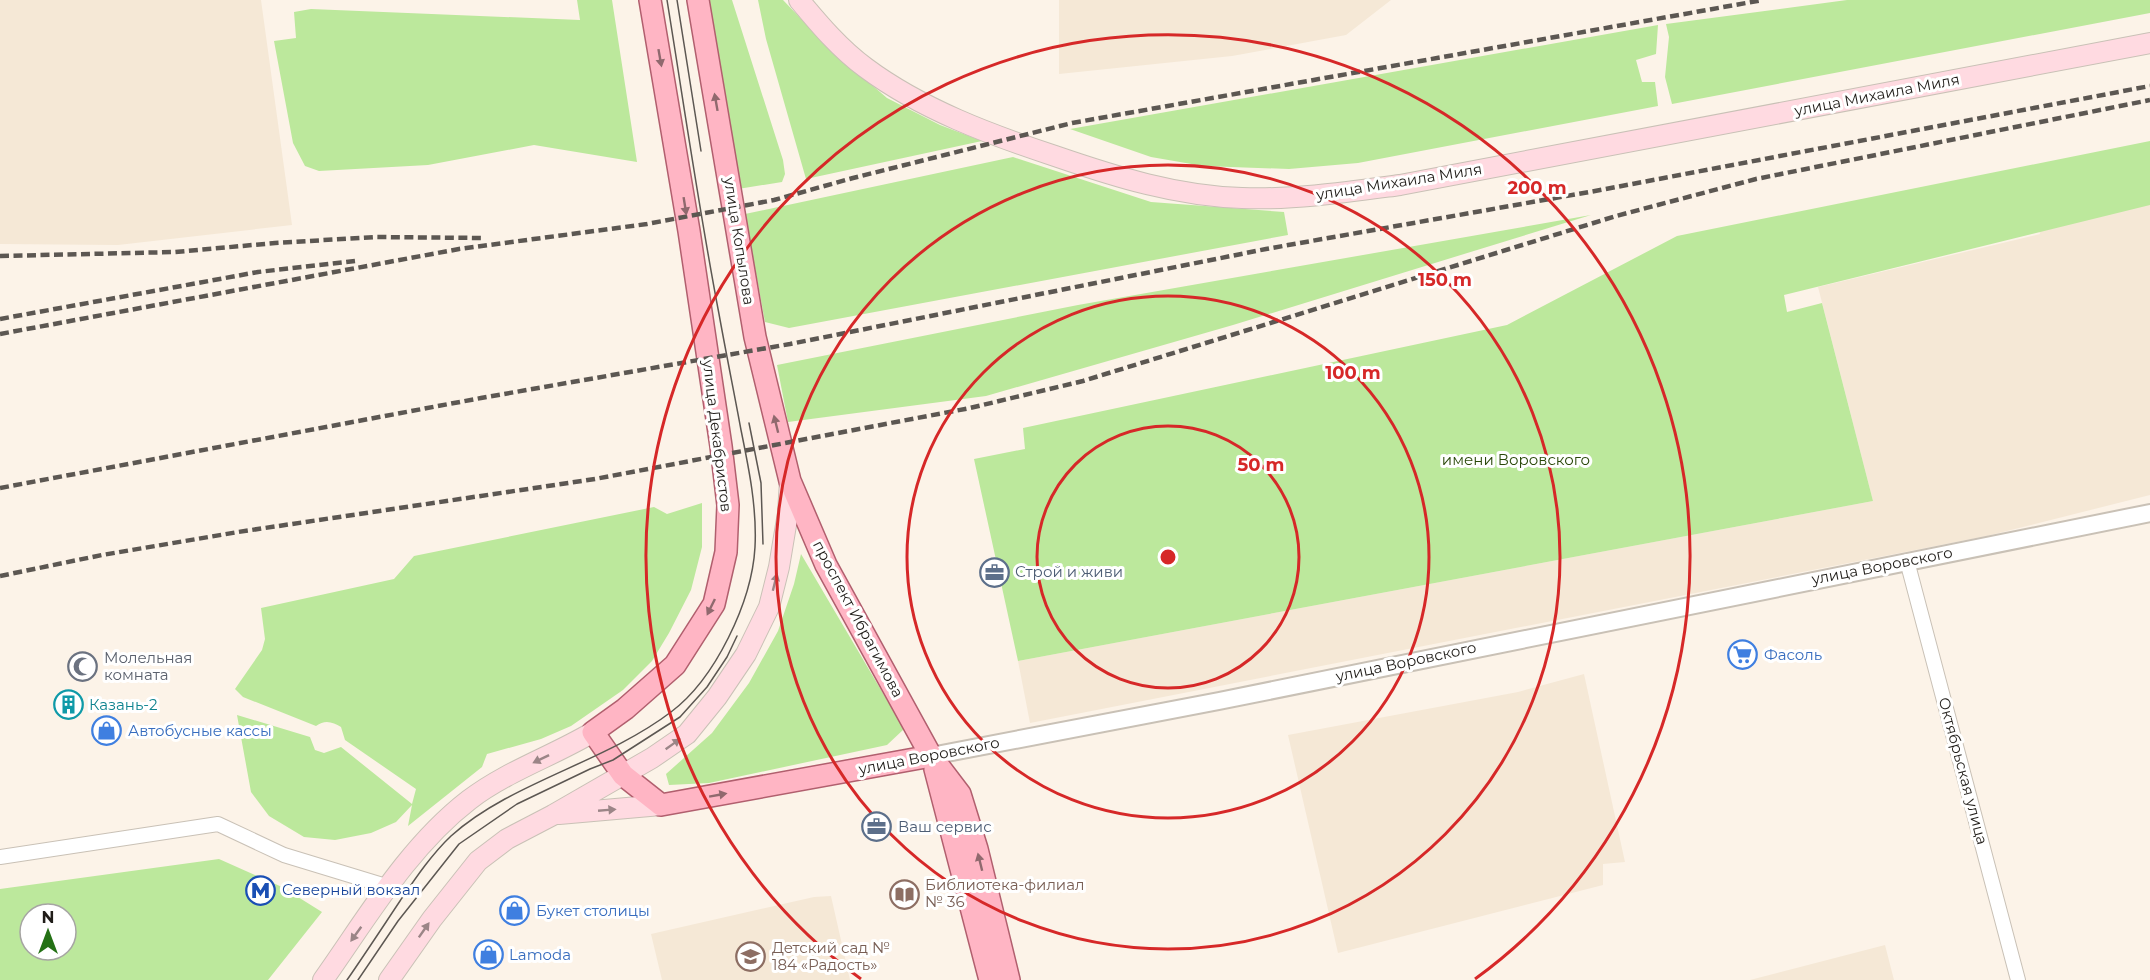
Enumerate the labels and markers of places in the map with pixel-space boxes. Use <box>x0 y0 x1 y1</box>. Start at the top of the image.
centre of rings <box>1158 547 1178 567</box>
office icon: Строй и живи <box>978 556 1010 588</box>
place label: Строй и живи <box>1015 562 1123 581</box>
supermarket icon: Фасоль <box>1727 639 1759 671</box>
place label: Фасоль <box>1764 645 1822 664</box>
place label: Молельная комната <box>104 648 192 684</box>
mosque icon: Молельная комната <box>67 651 99 683</box>
building icon: Казань-2 <box>52 689 84 721</box>
place label: Казань-2 <box>89 695 157 714</box>
shop icon: Автобусные кассы <box>91 715 123 747</box>
place label: Автобусные кассы <box>128 721 272 740</box>
office icon: Ваш сервис <box>861 811 893 843</box>
place label: Ваш сервис <box>898 817 992 836</box>
metro station icon: Северный вокзал <box>245 874 277 906</box>
place label: Библиотека-филиал № 36 <box>925 875 1084 911</box>
library icon: Библиотека-филиал № 36 <box>888 878 920 910</box>
place label: Северный вокзал <box>282 880 420 899</box>
shop icon: Букет столицы <box>499 895 531 927</box>
place label: Букет столицы <box>536 901 650 920</box>
place label: Детский сад № 184 «Радость» <box>772 938 890 974</box>
shop icon: Lamoda <box>472 939 504 971</box>
school or university icon: Детский сад № 184 «Радость» <box>735 941 767 973</box>
place label: Lamoda <box>509 945 571 964</box>

